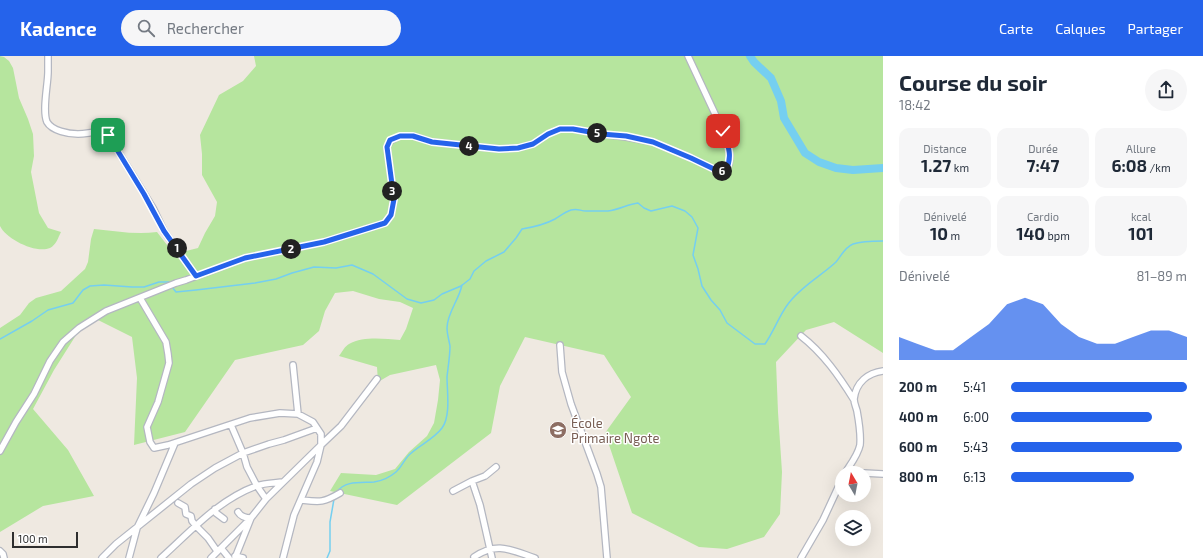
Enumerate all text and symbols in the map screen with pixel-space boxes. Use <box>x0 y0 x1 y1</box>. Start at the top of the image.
search box <box>121 10 401 46</box>
text: Kadence <box>20 17 97 40</box>
icon: search <box>135 17 157 39</box>
text: Rechercher <box>167 19 244 37</box>
text: Carte <box>999 20 1033 37</box>
text: Calques <box>1055 20 1106 37</box>
text: Partager <box>1128 20 1183 37</box>
text: Course du soir <box>899 69 1047 95</box>
button: share <box>1145 69 1187 111</box>
text: 18:42 <box>899 97 930 113</box>
pin <box>706 114 740 148</box>
pin <box>91 118 125 152</box>
icon: check <box>712 120 734 142</box>
pin: 5 <box>587 123 607 143</box>
icon: arrive <box>97 124 119 146</box>
text: 5 <box>594 126 600 139</box>
pin: 4 <box>459 136 479 156</box>
text: 4 <box>465 139 473 152</box>
text: Distance <box>923 142 967 155</box>
text: Durée <box>1028 142 1058 155</box>
text: Allure <box>1126 142 1156 155</box>
text: 1.27 <box>921 155 951 175</box>
text: 7:47 <box>1026 155 1060 175</box>
text: 6:08 <box>1111 155 1147 175</box>
pin: 6 <box>712 161 732 181</box>
text: km <box>951 161 969 174</box>
text: /km <box>1147 161 1171 174</box>
text: 6 <box>719 164 725 177</box>
pin: 3 <box>382 181 402 201</box>
text: 3 <box>389 184 395 197</box>
text: Dénivelé <box>923 210 967 223</box>
text: Cardio <box>1027 210 1059 223</box>
text: kcal <box>1131 210 1151 223</box>
text: 10 <box>930 223 948 243</box>
text: 140 <box>1016 223 1045 243</box>
text: 101 <box>1128 223 1154 243</box>
text: m <box>948 229 960 242</box>
text: bpm <box>1045 229 1070 242</box>
pin: 1 <box>167 238 187 258</box>
pin: 2 <box>281 239 301 259</box>
text: 1 <box>175 241 179 254</box>
text: 2 <box>288 242 294 255</box>
text: Dénivelé <box>899 268 950 284</box>
text: 81–89 m <box>1137 268 1187 284</box>
text: 200 m <box>899 379 937 395</box>
text: 5:41 <box>963 379 986 395</box>
text: 400 m <box>899 409 938 425</box>
text: 6:00 <box>963 409 989 425</box>
place label: École Primaire Ngote <box>571 414 659 446</box>
school or university icon: École Primaire Ngote <box>548 420 568 440</box>
text: 600 m <box>899 439 937 455</box>
text: 5:43 <box>963 439 988 455</box>
north arrow <box>835 466 871 502</box>
map controls <box>835 466 871 546</box>
text: 800 m <box>899 469 938 485</box>
text: 6:13 <box>963 469 986 485</box>
button: layers <box>835 510 871 546</box>
scale bar <box>12 530 78 549</box>
text: 100 m <box>18 532 48 545</box>

